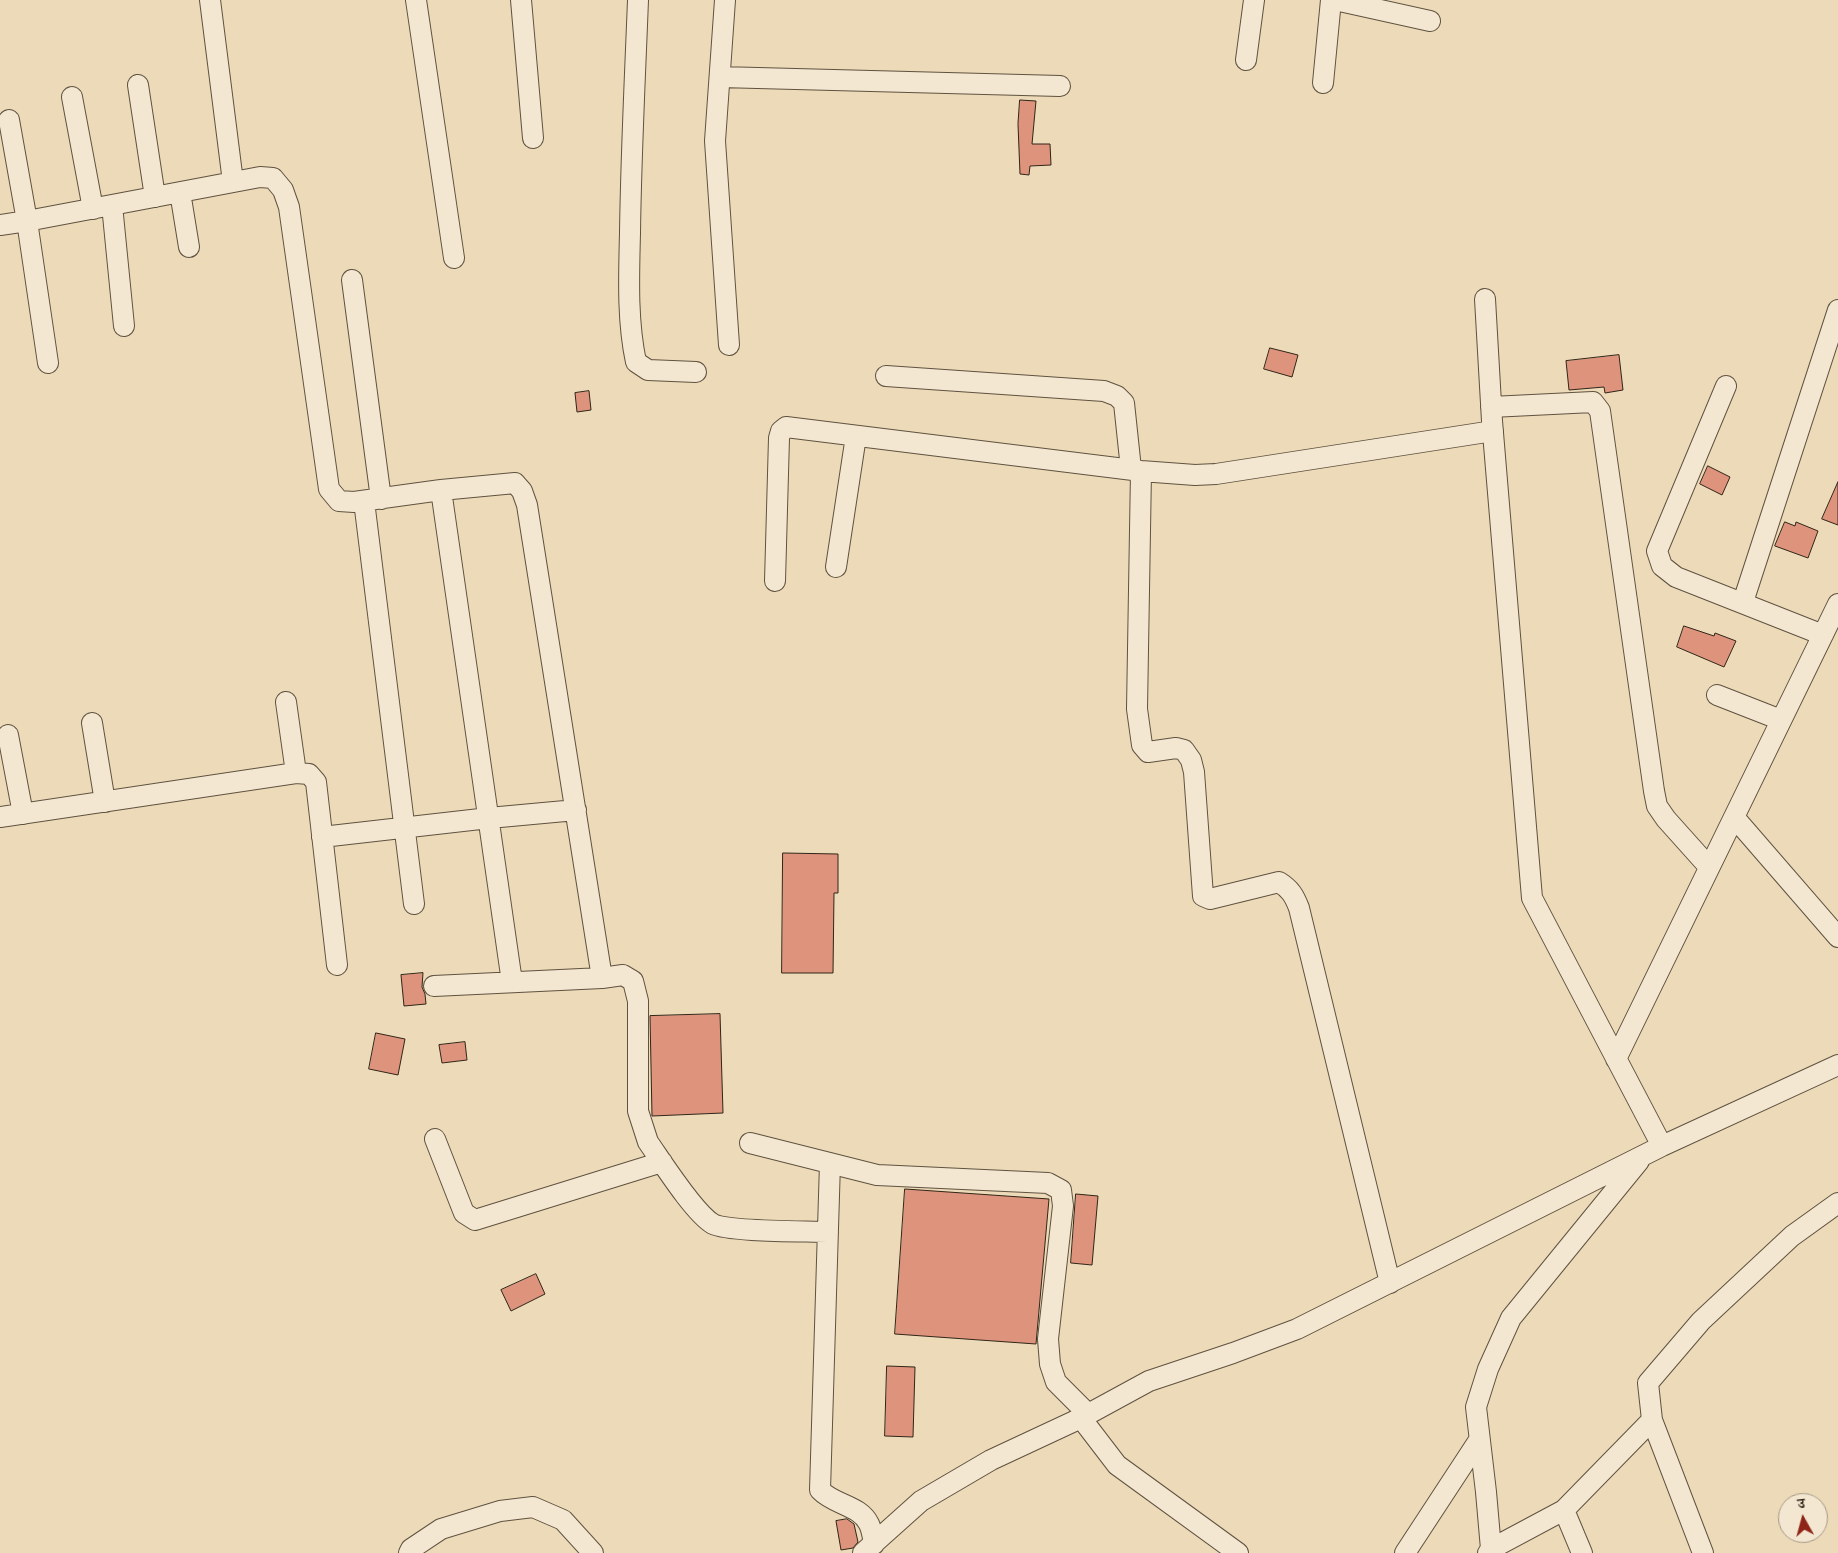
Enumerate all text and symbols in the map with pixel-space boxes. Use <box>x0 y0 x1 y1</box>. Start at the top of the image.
north arrow <box>1778 1493 1828 1543</box>
text: उ <box>1797 1495 1806 1513</box>

